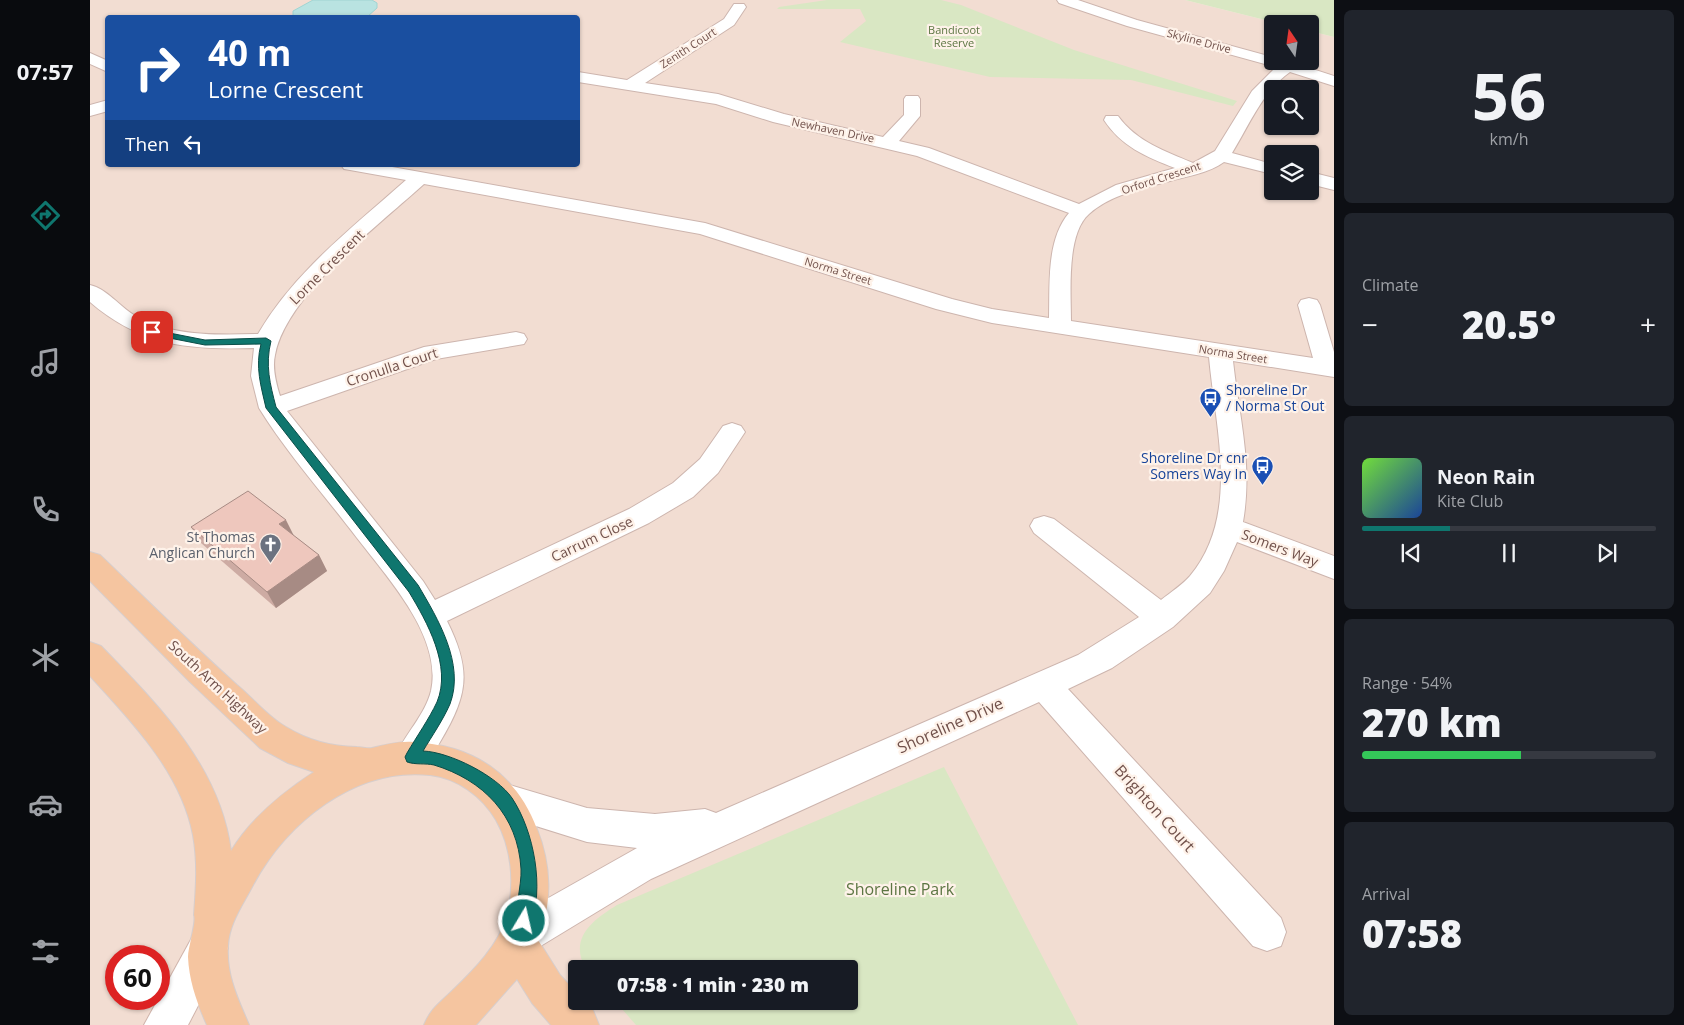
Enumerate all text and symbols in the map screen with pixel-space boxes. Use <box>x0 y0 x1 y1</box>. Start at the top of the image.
north arrow <box>1264 15 1319 70</box>
map controls <box>1264 15 1319 200</box>
park label: Bandicoot Reserve <box>928 22 980 50</box>
street label: Zenith Court <box>657 24 719 71</box>
street label: Skyline Drive <box>1166 25 1233 56</box>
text: 40 m <box>208 29 291 76</box>
icon: right <box>125 35 190 100</box>
text: 56 <box>1472 51 1546 139</box>
text: 07:57 <box>17 56 73 86</box>
text: Lorne Crescent <box>208 74 363 104</box>
button: search <box>1264 80 1319 135</box>
street label: Newhaven Drive <box>790 113 876 146</box>
text: km/h <box>1490 128 1528 150</box>
icon: left <box>179 130 207 158</box>
text: Then <box>125 131 169 157</box>
button: layers <box>1264 145 1319 200</box>
street label: Orford Crescent <box>1119 158 1202 197</box>
icon: directions <box>28 198 63 233</box>
street label: Lorne Crescent <box>285 225 368 308</box>
street label: Norma Street <box>803 253 874 288</box>
text: Climate <box>1362 274 1419 296</box>
text: 20.5° <box>1462 298 1556 350</box>
text: − <box>1362 305 1378 343</box>
text: + <box>1640 305 1656 343</box>
pin <box>131 311 173 353</box>
icon: arrive <box>138 318 166 346</box>
street label: Norma Street <box>1198 341 1269 366</box>
street label: Cronulla Court <box>344 343 440 390</box>
icon: music <box>28 345 63 380</box>
place label: Shoreline Dr / Norma St Out <box>1226 380 1325 415</box>
bus stop icon: Shoreline Dr / Norma St Out <box>1198 386 1222 417</box>
place label: Shoreline Dr cnr Somers Way In <box>1141 448 1247 483</box>
bus stop icon: Shoreline Dr cnr Somers Way In <box>1251 454 1275 485</box>
text: Neon Rain <box>1437 464 1535 490</box>
text: Kite Club <box>1437 490 1503 512</box>
icon: phone <box>28 492 63 527</box>
street label: Carrum Close <box>548 511 636 566</box>
street label: Somers Way <box>1239 524 1322 571</box>
place label: St Thomas Anglican Church <box>149 527 255 562</box>
church icon: St Thomas Anglican Church <box>259 533 283 564</box>
icon: previous <box>1397 539 1425 567</box>
icon: pause <box>1495 539 1523 567</box>
icon: next <box>1593 539 1621 567</box>
street label: South Arm Highway <box>165 636 273 738</box>
icon: climate <box>28 640 63 675</box>
text: Range · 54% <box>1362 672 1452 694</box>
street label: Shoreline Drive <box>893 692 1007 758</box>
text: 270 km <box>1362 696 1502 748</box>
street label: Brighton Court <box>1110 760 1200 857</box>
icon: car <box>28 787 63 822</box>
park label: Shoreline Park <box>846 878 955 900</box>
text: Arrival <box>1362 883 1410 905</box>
position arrow <box>497 894 549 946</box>
text: 07:58 <box>1362 907 1462 959</box>
icon: filters <box>28 934 63 969</box>
speed limit sign: 60 <box>105 945 170 1010</box>
text: 07:58 · 1 min · 230 m <box>617 972 809 998</box>

